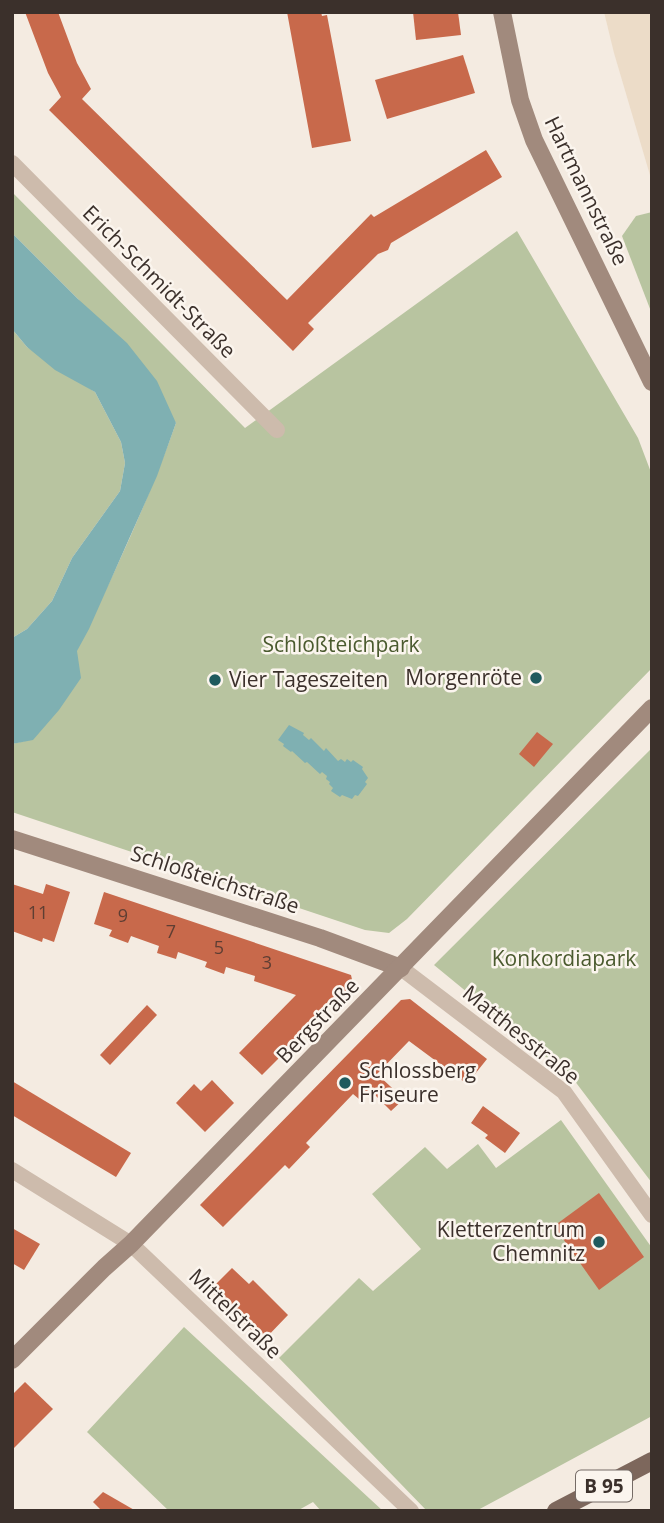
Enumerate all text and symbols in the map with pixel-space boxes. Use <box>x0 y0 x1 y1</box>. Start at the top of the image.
street label: Hartmannstraße <box>539 111 635 270</box>
street label: Erich-Schmidt-Straße <box>77 199 242 364</box>
park label: Schloßteichpark <box>262 630 420 658</box>
place label: Morgenröte <box>405 663 522 691</box>
place label: Vier Tageszeiten <box>229 665 388 693</box>
marker: Morgenröte <box>528 670 544 686</box>
marker: Vier Tageszeiten <box>207 672 223 688</box>
street label: Schloßteichstraße <box>127 839 303 919</box>
house number: 11 <box>28 900 48 924</box>
house number: 9 <box>118 903 128 927</box>
house number: 7 <box>166 919 176 943</box>
house number: 5 <box>214 935 224 959</box>
park label: Konkordiapark <box>492 944 636 972</box>
house number: 3 <box>262 950 272 974</box>
street label: Bergstraße <box>270 972 365 1069</box>
street label: Matthesstraße <box>457 978 586 1090</box>
place label: Schlossberg Friseure <box>359 1056 476 1108</box>
marker: Schlossberg Friseure <box>337 1075 353 1091</box>
place label: Kletterzentrum Chemnitz <box>437 1215 585 1267</box>
marker: Kletterzentrum Chemnitz <box>591 1234 607 1250</box>
street label: Mittelstraße <box>183 1262 288 1365</box>
road number: B 95 <box>576 1470 632 1502</box>

